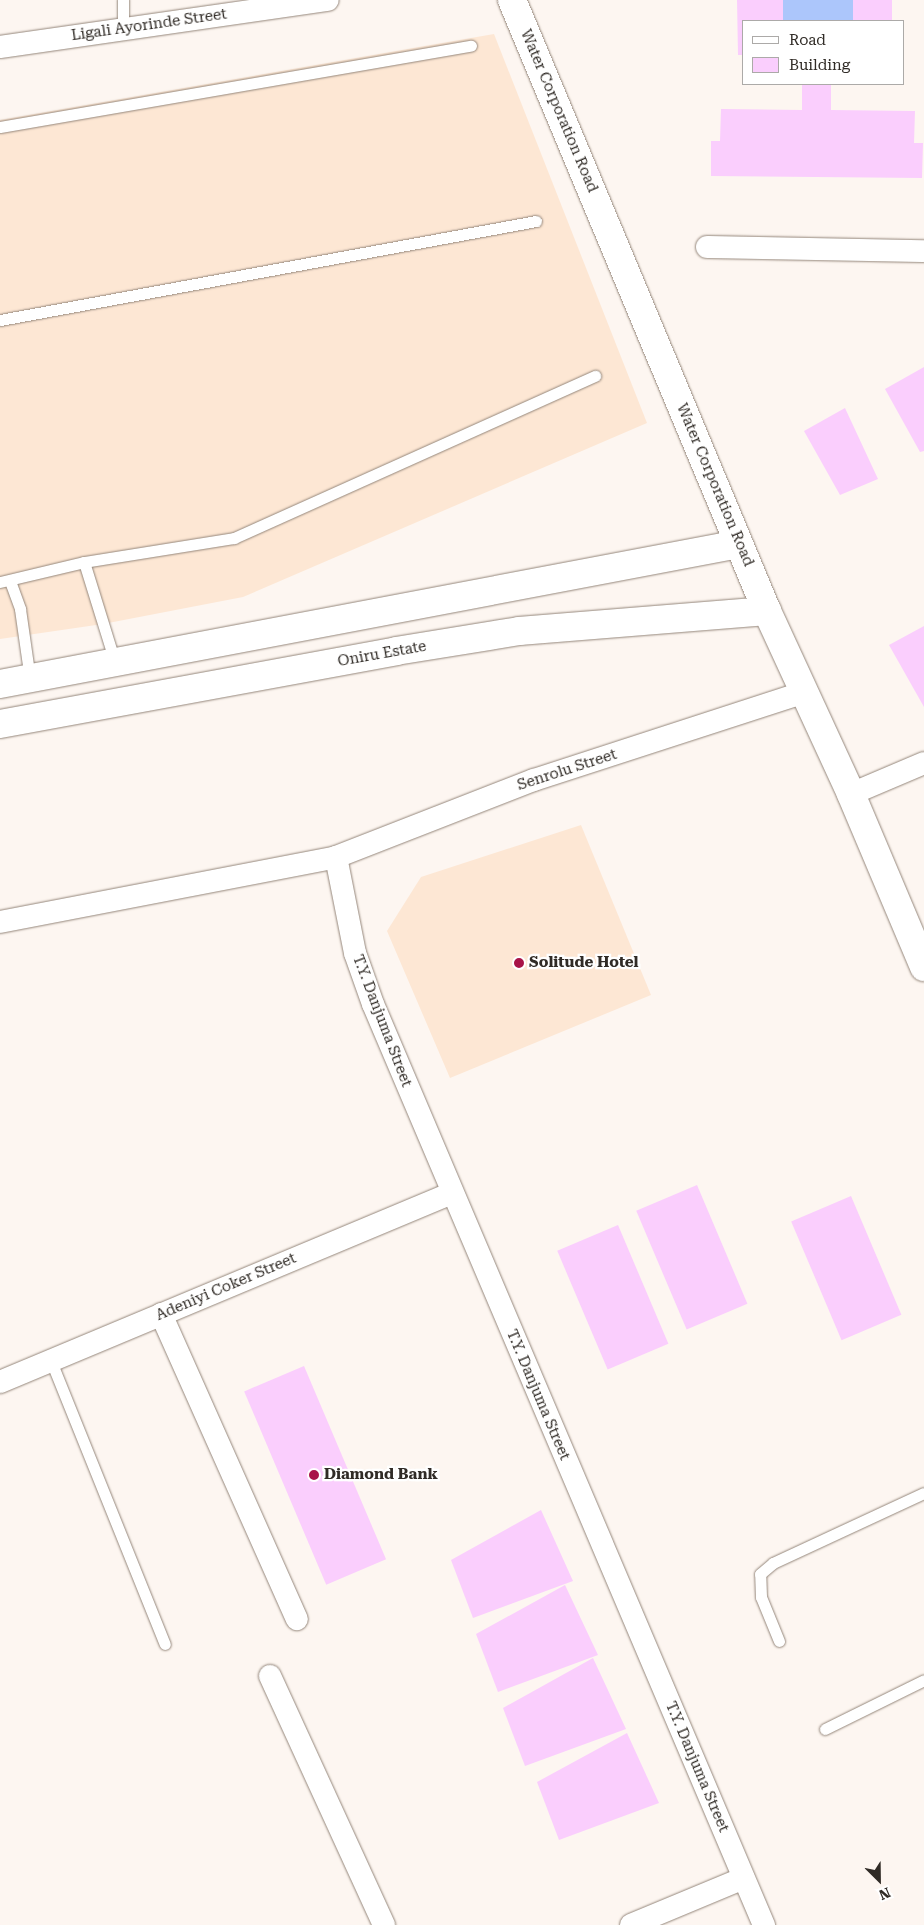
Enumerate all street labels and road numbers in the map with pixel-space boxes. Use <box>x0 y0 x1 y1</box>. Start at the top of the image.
street label: Ligali Ayorinde Street <box>70 5 228 45</box>
street label: Water Corporation Road <box>516 27 602 195</box>
street label: Water Corporation Road <box>672 401 758 569</box>
street label: Oniru Estate <box>336 637 428 671</box>
street label: Senrolu Street <box>515 745 619 795</box>
street label: T.Y. Danjuma Street <box>348 952 416 1090</box>
street label: Adeniyi Coker Street <box>153 1249 299 1325</box>
street label: T.Y. Danjuma Street <box>502 1327 574 1463</box>
street label: T.Y. Danjuma Street <box>661 1699 733 1835</box>

